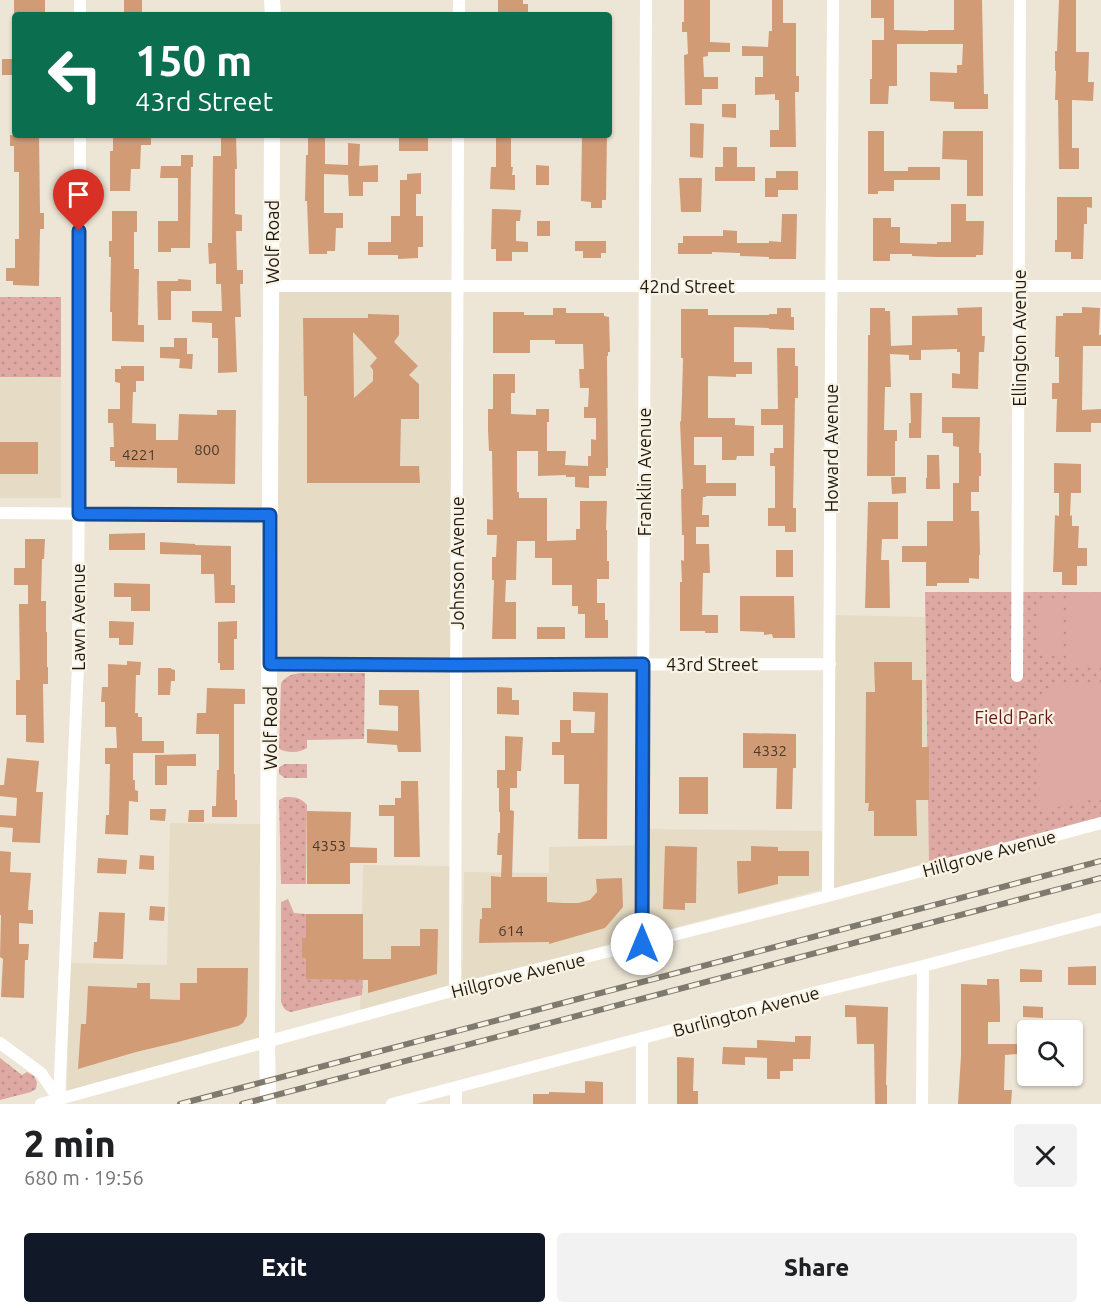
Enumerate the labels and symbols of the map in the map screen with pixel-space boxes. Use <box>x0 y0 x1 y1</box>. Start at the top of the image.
pin <box>53 169 104 231</box>
street label: Wolf Road <box>262 200 282 284</box>
street label: Ellington Avenue <box>1009 269 1029 407</box>
street label: 42nd Street <box>639 276 735 296</box>
street label: Howard Avenue <box>821 384 841 512</box>
street label: Franklin Avenue <box>634 408 654 536</box>
house number: 800 <box>194 441 220 458</box>
house number: 4221 <box>122 446 156 463</box>
street label: Johnson Avenue <box>447 496 467 630</box>
street label: Lawn Avenue <box>68 563 88 671</box>
street label: 43rd Street <box>666 654 758 674</box>
street label: Wolf Road <box>260 686 280 770</box>
park label: Field Park <box>975 707 1053 727</box>
house number: 4332 <box>753 742 787 759</box>
street label: Hillgrove Avenue <box>920 826 1058 880</box>
house number: 4353 <box>312 837 346 854</box>
position arrow <box>610 912 674 976</box>
house number: 614 <box>498 922 524 939</box>
street label: Hillgrove Avenue <box>449 949 587 1001</box>
street label: Burlington Avenue <box>671 982 821 1040</box>

